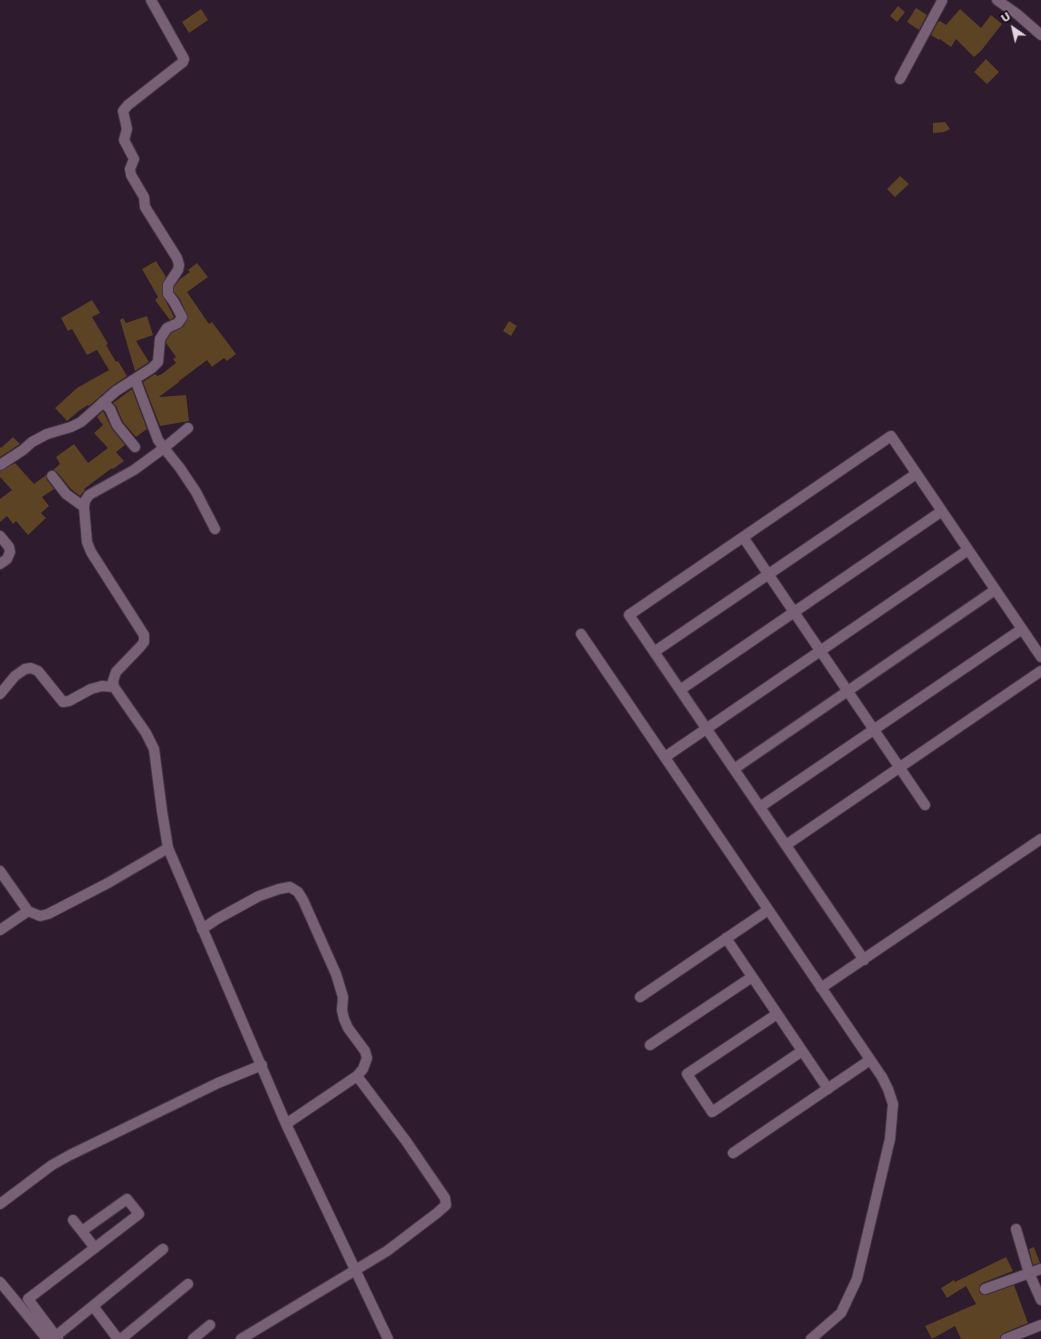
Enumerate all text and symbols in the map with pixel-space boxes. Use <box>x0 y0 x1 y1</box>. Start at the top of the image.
north arrow <box>993 8 1033 48</box>
text: U <box>999 10 1013 26</box>

